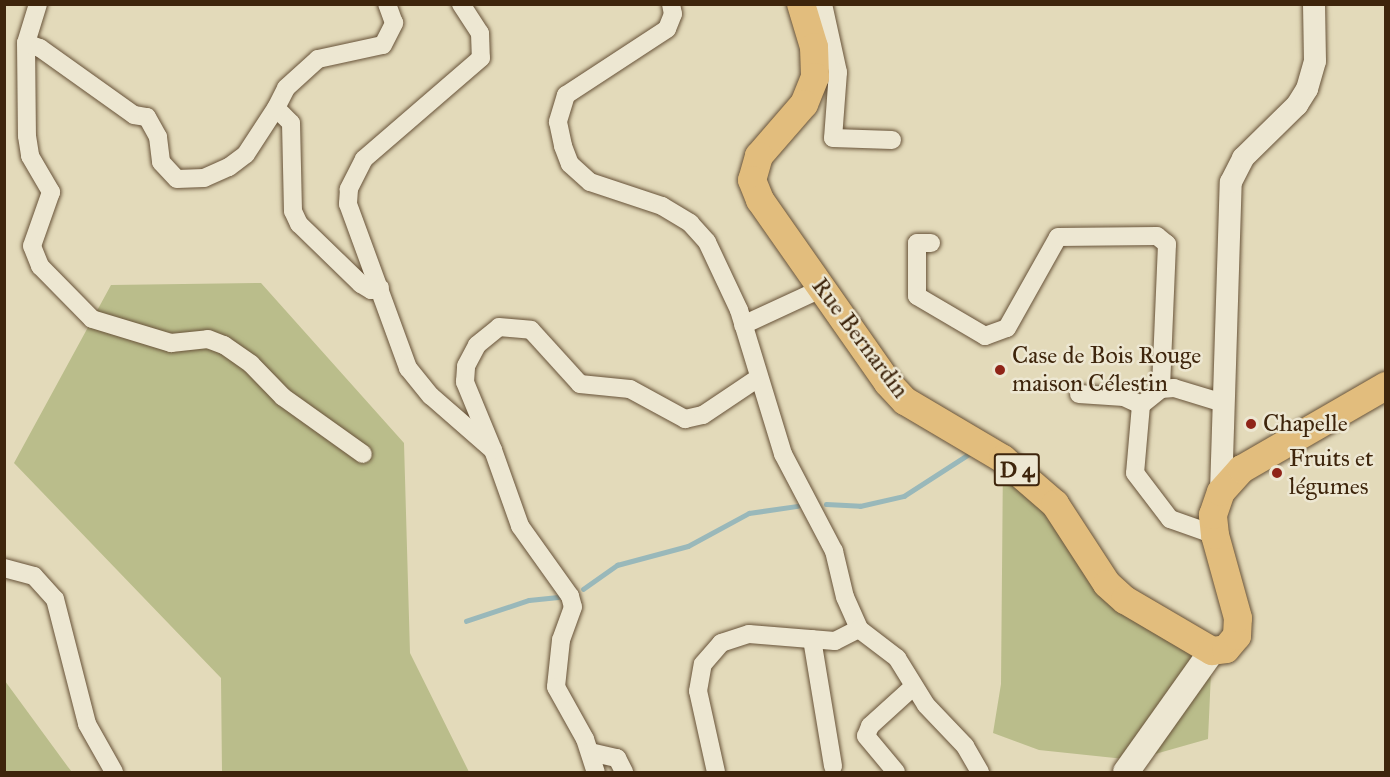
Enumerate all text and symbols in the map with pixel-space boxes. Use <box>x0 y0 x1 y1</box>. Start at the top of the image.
street label: Rue Bernardin <box>805 272 915 404</box>
place label: Case de Bois Rouge maison Célestin <box>1012 342 1201 398</box>
marker: Case de Bois Rouge maison Célestin <box>993 363 1007 377</box>
place label: Chapelle <box>1263 410 1348 438</box>
marker: Chapelle <box>1244 417 1258 431</box>
place label: Fruits et légumes <box>1289 445 1373 501</box>
road number: D 4 <box>993 451 1041 489</box>
marker: Fruits et légumes <box>1270 466 1284 480</box>

